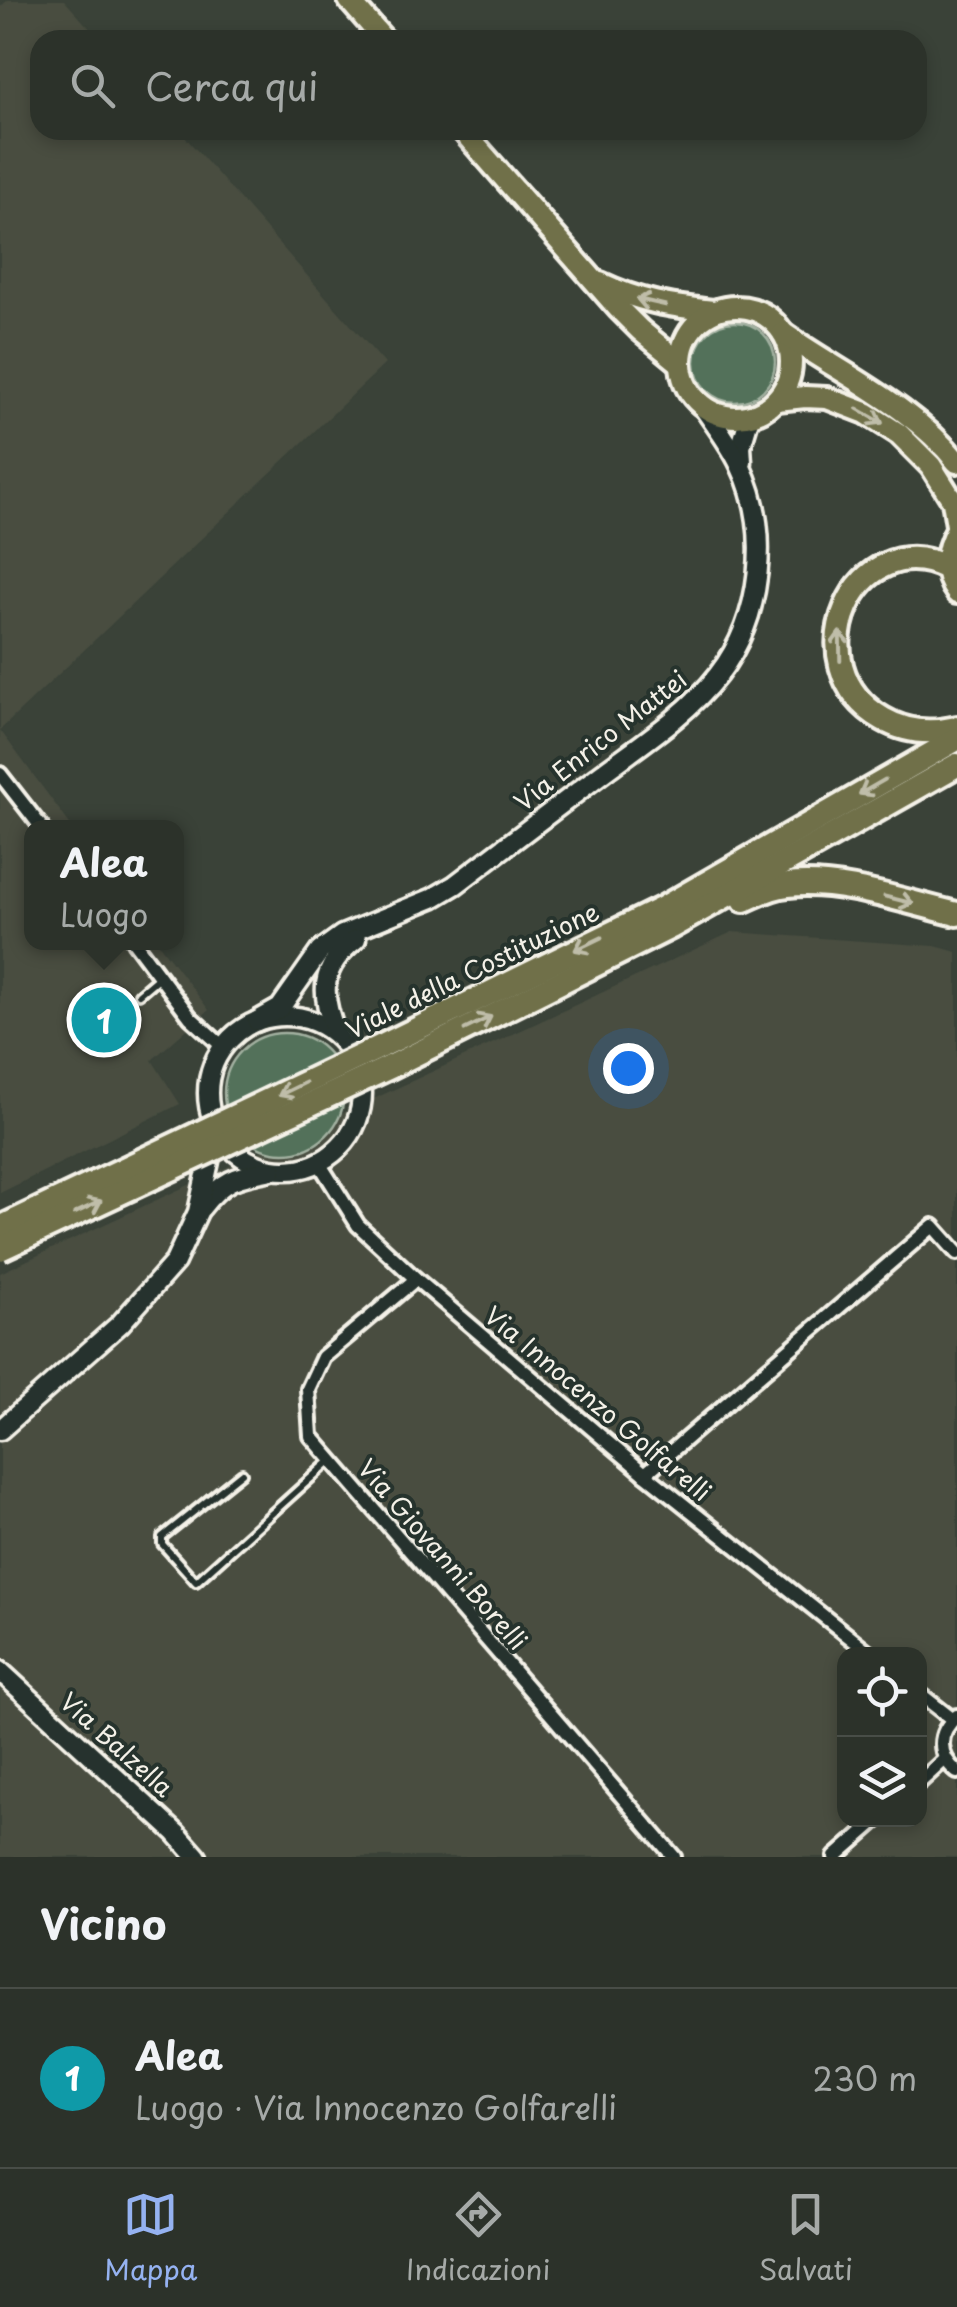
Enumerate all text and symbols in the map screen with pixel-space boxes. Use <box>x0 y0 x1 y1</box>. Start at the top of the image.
search box <box>30 30 927 140</box>
text: Cerca qui <box>145 57 318 114</box>
icon: search <box>65 58 120 113</box>
one-way arrow <box>636 292 668 310</box>
one-way arrow <box>855 407 884 427</box>
one-way arrow <box>830 630 850 662</box>
street label: Via Enrico Mattei <box>505 660 695 820</box>
one-way arrow <box>859 777 887 797</box>
popup <box>24 820 184 950</box>
text: Alea <box>60 833 148 890</box>
text: Luogo <box>60 890 148 938</box>
street label: Viale della Costituzione <box>339 892 605 1048</box>
one-way arrow <box>882 892 914 910</box>
one-way arrow <box>574 936 604 955</box>
pin: 1 <box>72 982 136 1058</box>
one-way arrow <box>462 1013 492 1032</box>
your location <box>603 1043 654 1094</box>
one-way arrow <box>278 1080 308 1099</box>
one-way arrow <box>73 1197 103 1216</box>
street label: Via Innocenzo Golfarelli <box>476 1296 720 1510</box>
street label: Via Giovanni Borelli <box>349 1450 537 1658</box>
map controls <box>837 1647 927 1827</box>
button: locate <box>837 1647 927 1737</box>
street label: Via Balzella <box>52 1683 183 1806</box>
button: layers <box>837 1737 927 1827</box>
text: Vicino <box>40 1891 166 1954</box>
text: Alea <box>135 2026 223 2083</box>
text: 1 <box>65 2054 80 2102</box>
text: 230 m <box>812 2054 917 2102</box>
text: Luogo · Via Innocenzo Golfarelli <box>135 2083 617 2131</box>
tab: Mappa <box>104 2187 197 2290</box>
tab: Indicazioni <box>406 2187 550 2290</box>
tab: Salvati <box>759 2187 853 2290</box>

